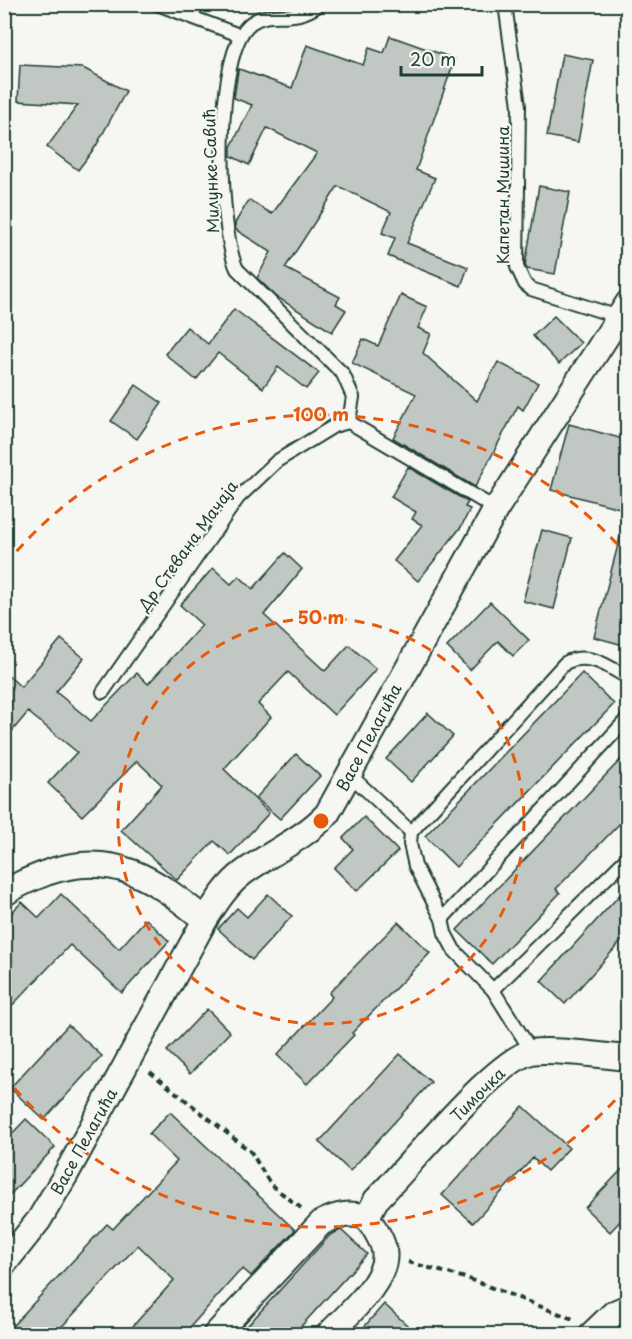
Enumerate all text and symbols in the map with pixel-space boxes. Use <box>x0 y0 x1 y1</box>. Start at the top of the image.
scale bar <box>401 39 482 77</box>
text: 20 m <box>410 45 456 72</box>
street label: Милунке Савић <box>196 108 224 234</box>
street label: Капетан Мишина <box>490 126 514 264</box>
text: 100 m <box>293 400 349 427</box>
street label: Др Стевана Мачаја <box>131 475 243 616</box>
text: 50 m <box>298 603 344 630</box>
street label: Васе Пелагића <box>330 679 406 795</box>
centre of rings <box>311 811 331 831</box>
street label: Тимочка <box>444 1061 510 1127</box>
street label: Васе Пелагића <box>44 1083 122 1199</box>

